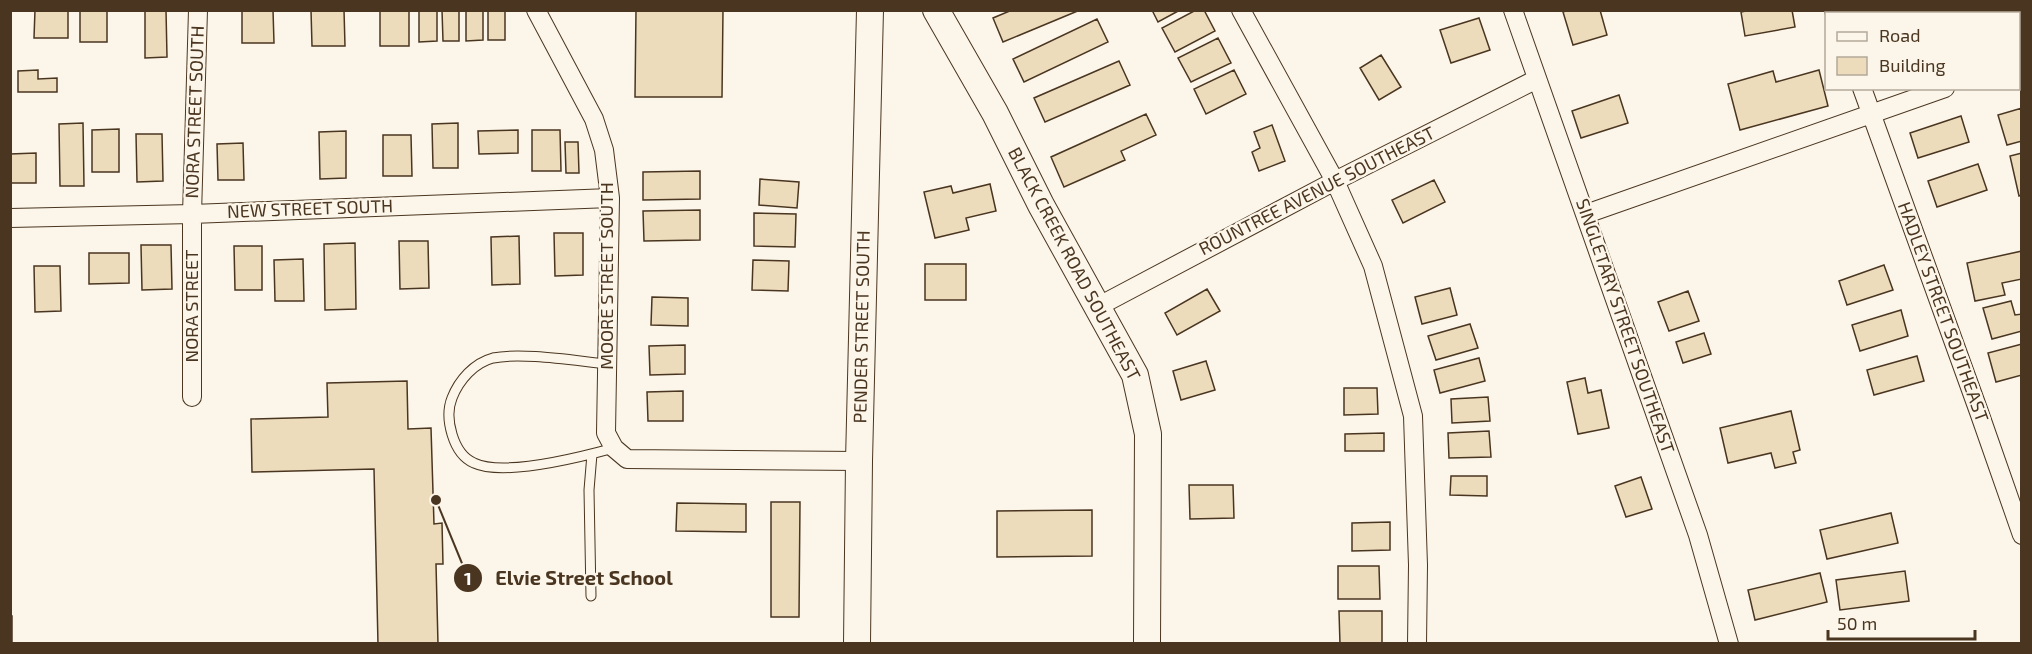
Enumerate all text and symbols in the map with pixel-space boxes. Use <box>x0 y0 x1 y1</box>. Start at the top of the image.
legend <box>1825 12 2020 90</box>
text: Road <box>1879 24 1920 46</box>
street label: NORA STREET SOUTH <box>180 25 208 199</box>
text: Building <box>1879 54 1946 76</box>
street label: ROUNTREE AVENUE SOUTHEAST <box>1195 121 1439 259</box>
street label: BLACK CREEK ROAD SOUTHEAST <box>1004 143 1146 384</box>
street label: MOORE STREET SOUTH <box>595 182 617 370</box>
street label: NEW STREET SOUTH <box>227 194 393 222</box>
street label: SINGLETARY STREET SOUTHEAST <box>1572 195 1680 456</box>
street label: HADLEY STREET SOUTHEAST <box>1894 199 1994 425</box>
street label: PENDER STREET SOUTH <box>848 230 874 424</box>
street label: NORA STREET <box>180 249 202 362</box>
callout: Elvie Street School <box>453 559 685 597</box>
text: Elvie Street School <box>495 565 673 589</box>
text: 1 <box>464 567 472 589</box>
scale bar <box>1828 603 1975 641</box>
text: 50 m <box>1837 612 1877 634</box>

